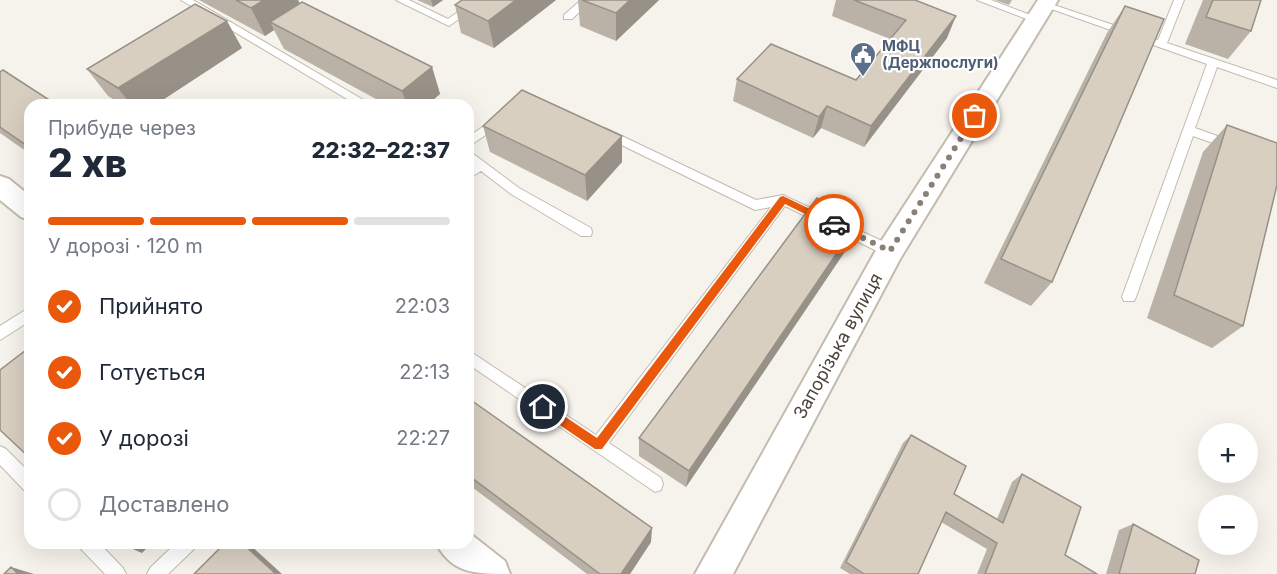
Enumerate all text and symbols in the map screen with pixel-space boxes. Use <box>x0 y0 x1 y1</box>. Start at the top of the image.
place label: МФЦ (Держпослуги) <box>882 36 999 72</box>
public building icon: МФЦ (Держпослуги) <box>848 40 878 78</box>
pin <box>949 90 1000 141</box>
icon: bag <box>958 99 991 132</box>
text: Прибуде через <box>48 116 196 140</box>
text: 22:32–22:37 <box>312 137 450 163</box>
text: 2 хв <box>48 139 127 186</box>
courier <box>804 194 864 254</box>
icon: car <box>818 208 851 241</box>
text: У дорозі · 120 m <box>48 234 203 258</box>
street label: Запорізька вулиця <box>789 269 886 422</box>
icon: check <box>48 290 81 323</box>
text: Прийнято <box>99 293 203 319</box>
text: 22:03 <box>395 294 450 318</box>
icon: check <box>48 356 81 389</box>
text: Готується <box>99 359 206 385</box>
text: 22:13 <box>399 360 450 384</box>
pin <box>517 381 568 432</box>
icon: home <box>526 390 559 423</box>
icon: check <box>48 422 81 455</box>
map controls <box>1198 423 1258 555</box>
button: + <box>1198 423 1258 483</box>
text: У дорозі <box>99 425 189 451</box>
text: 22:27 <box>396 426 450 450</box>
text: Доставлено <box>99 491 230 517</box>
button: − <box>1198 495 1258 555</box>

